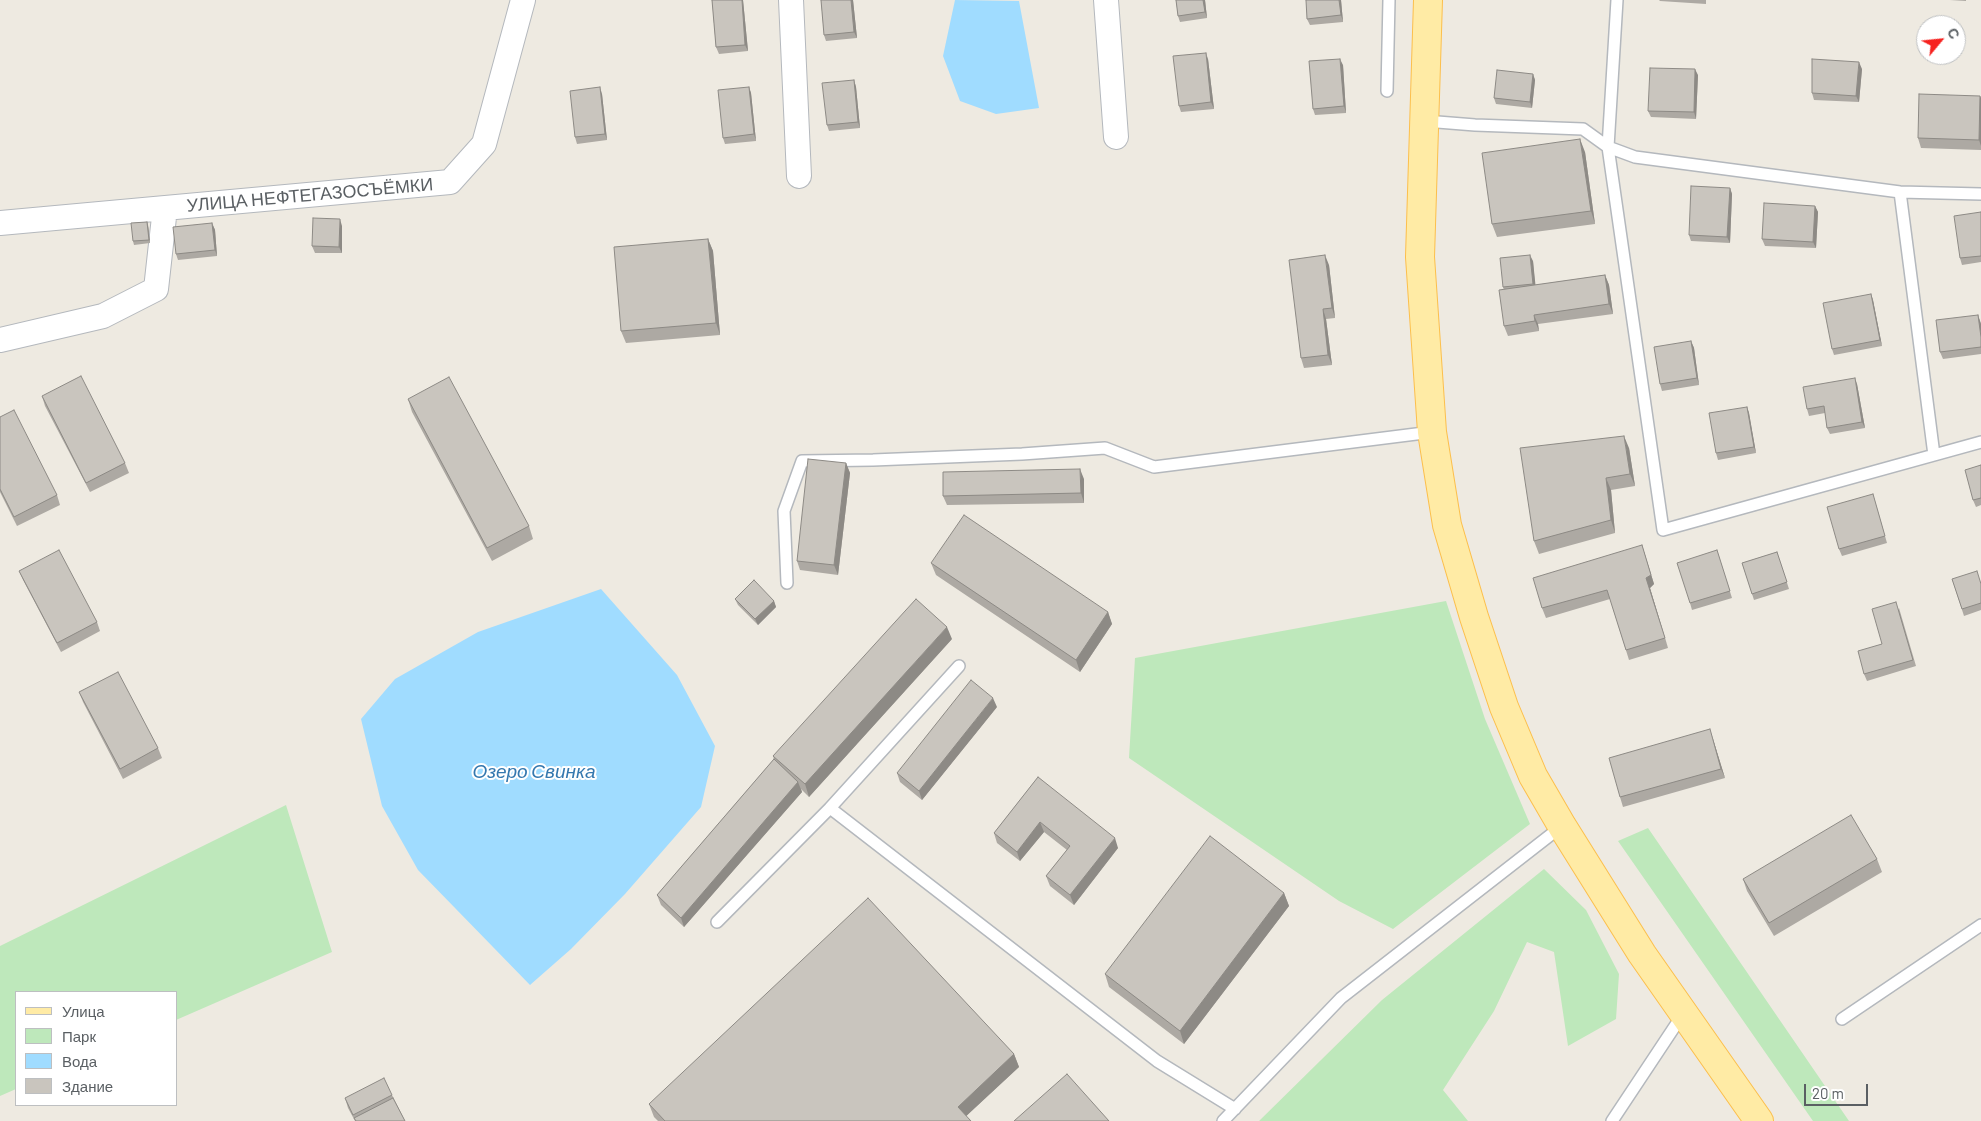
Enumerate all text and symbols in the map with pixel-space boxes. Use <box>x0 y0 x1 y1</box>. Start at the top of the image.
north arrow <box>1916 15 1966 65</box>
text: С <box>1944 25 1964 42</box>
street label: УЛИЦА НЕФТЕГАЗОСЪЁМКИ <box>186 173 434 217</box>
water label: Озеро Свинка <box>473 761 595 783</box>
legend <box>15 991 178 1106</box>
text: Улица <box>62 1002 105 1020</box>
text: Парк <box>62 1027 96 1045</box>
text: Вода <box>62 1052 97 1070</box>
scale bar <box>1806 1074 1870 1106</box>
text: Здание <box>62 1077 113 1095</box>
text: 20 m <box>1812 1084 1844 1102</box>

